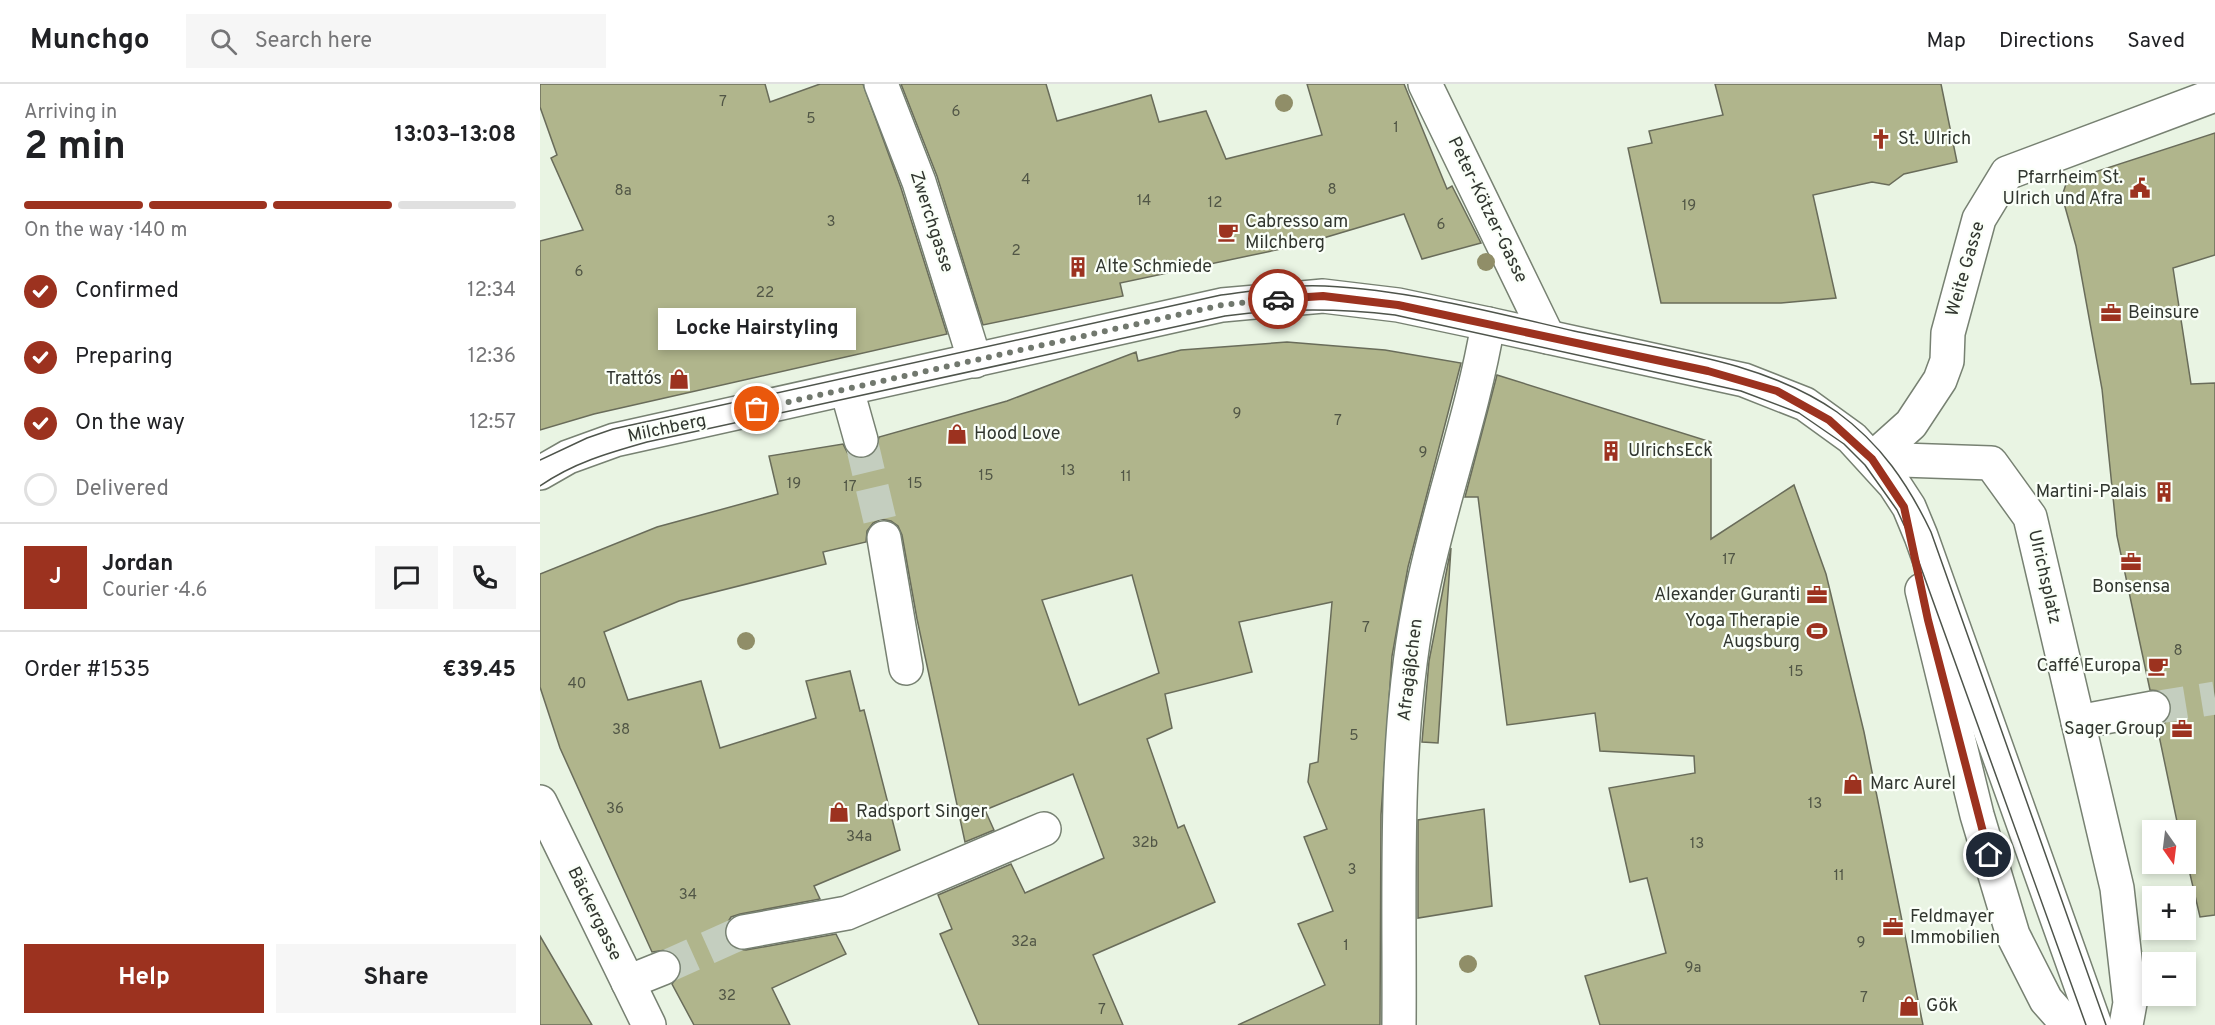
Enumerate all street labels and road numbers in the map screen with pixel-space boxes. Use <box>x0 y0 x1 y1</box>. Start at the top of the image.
street label: Peter-Kötzer-Gasse <box>1442 133 1532 287</box>
street label: Zwerchgasse <box>904 168 958 276</box>
street label: Weite Gasse <box>1941 219 1991 319</box>
street label: Milchberg <box>626 409 708 449</box>
street label: Ulrichsplatz <box>2022 528 2066 626</box>
street label: Afragäßchen <box>1393 617 1429 723</box>
street label: Bäckergasse <box>561 863 627 965</box>

